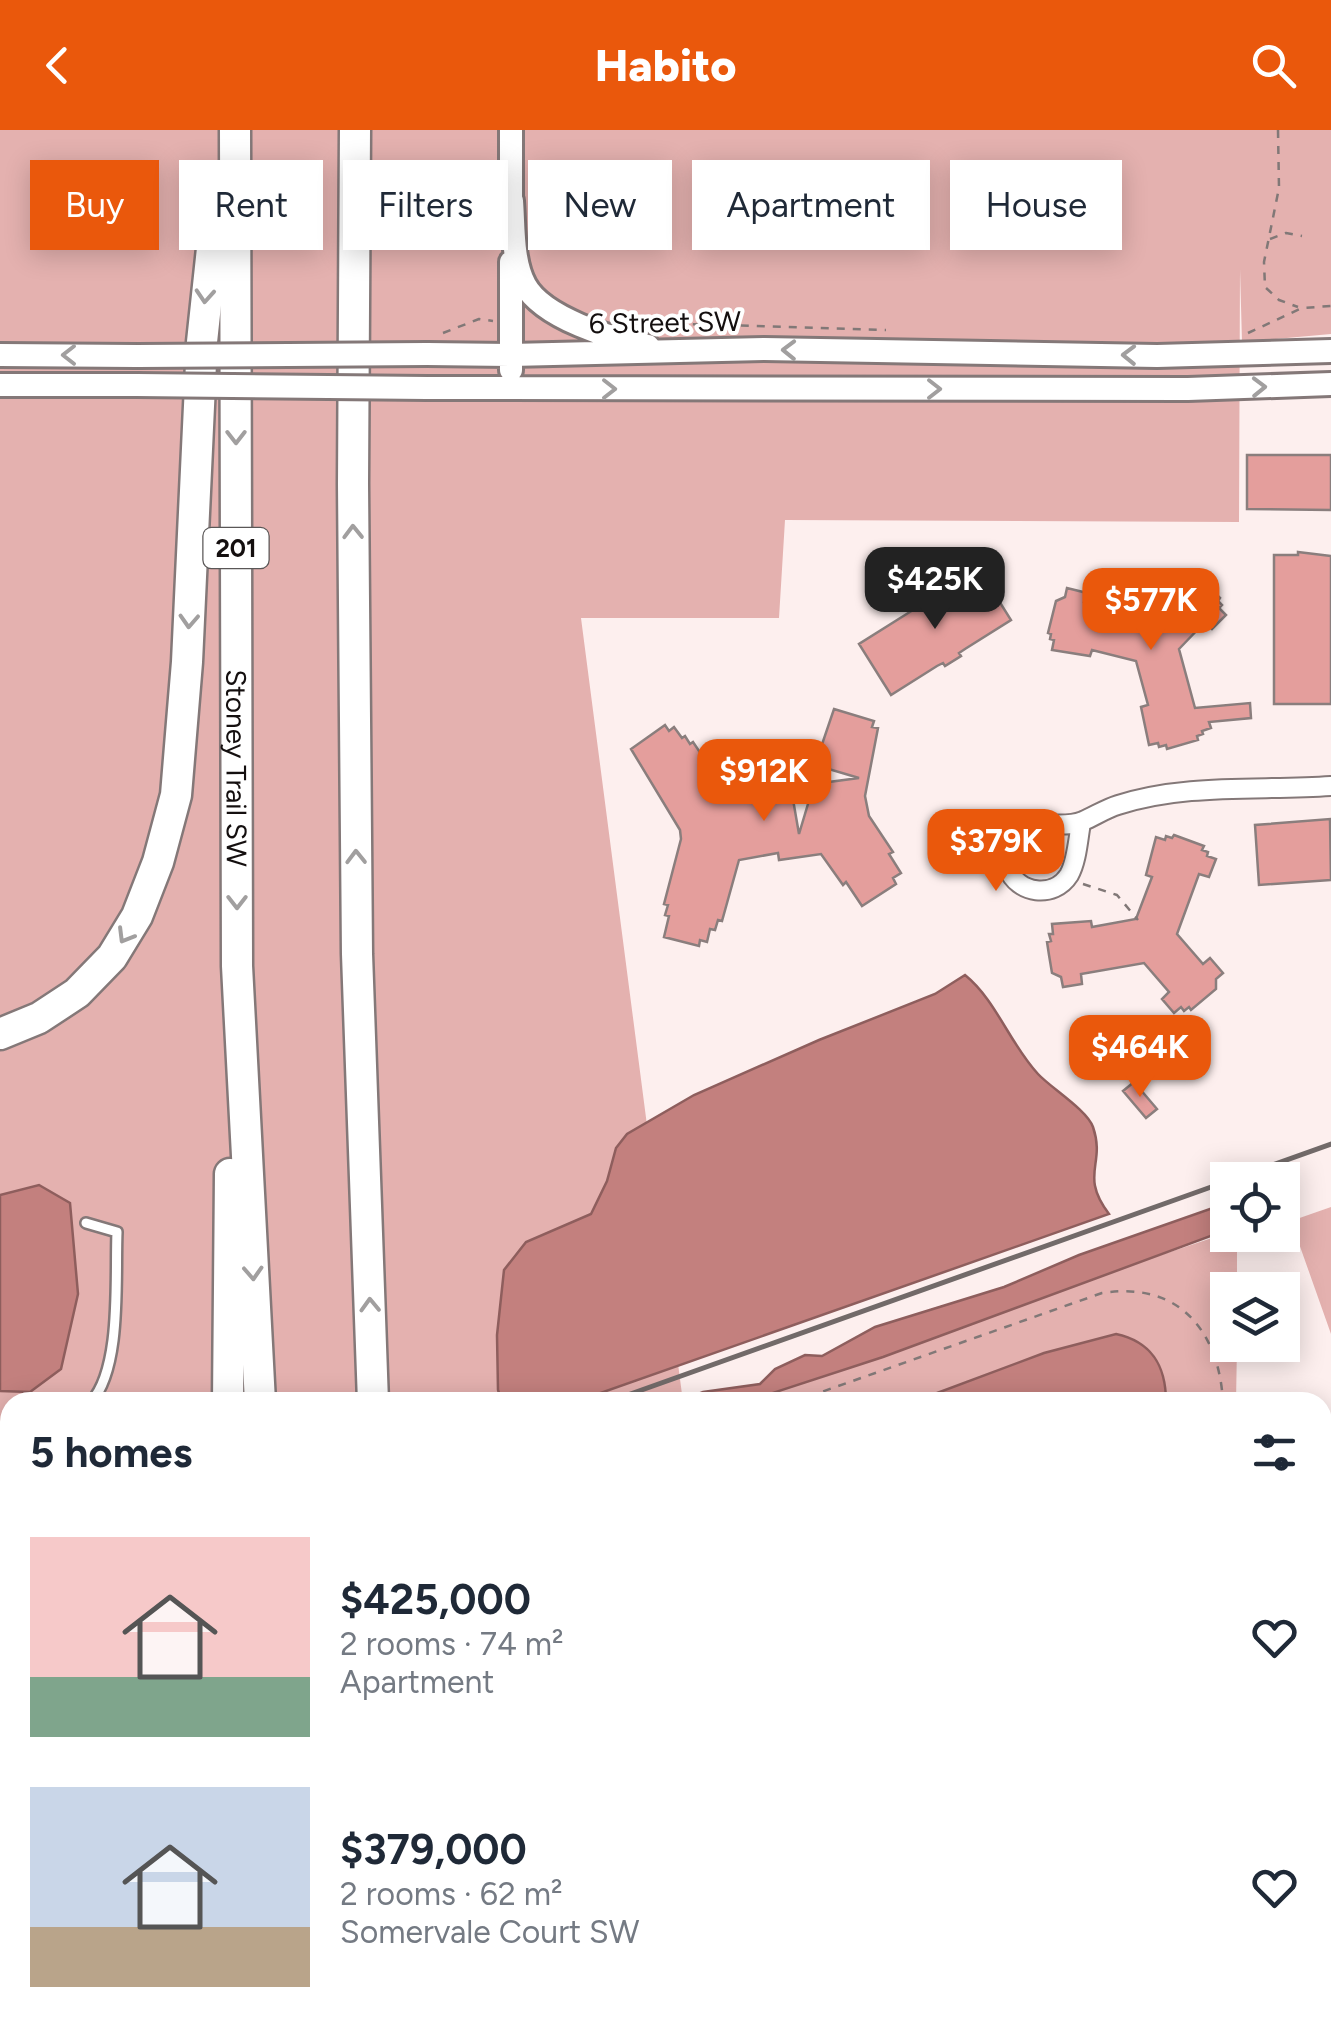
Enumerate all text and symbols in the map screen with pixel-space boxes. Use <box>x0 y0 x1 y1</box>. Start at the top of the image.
icon: back <box>30 38 85 93</box>
text: Habito <box>595 38 736 92</box>
icon: search <box>1246 38 1301 93</box>
chip: Buy <box>30 160 159 250</box>
chip: Rent <box>179 160 323 250</box>
chip: Filters <box>343 160 508 250</box>
chip: New <box>528 160 672 250</box>
chip: Apartment <box>692 160 930 250</box>
chip: House <box>950 160 1122 250</box>
one-way arrow <box>195 289 217 305</box>
street label: 6 Street SW <box>589 304 741 340</box>
one-way arrow <box>780 339 796 361</box>
one-way arrow <box>60 344 76 366</box>
one-way arrow <box>1120 344 1136 366</box>
one-way arrow <box>1251 377 1267 398</box>
one-way arrow <box>602 378 617 400</box>
one-way arrow <box>926 378 942 400</box>
one-way arrow <box>225 430 247 446</box>
one-way arrow <box>343 523 364 539</box>
road number: 201 <box>204 528 268 568</box>
pin: $425K <box>865 547 1005 632</box>
text: $425K <box>887 560 983 598</box>
pin: $577K <box>1081 568 1221 653</box>
text: $577K <box>1104 581 1198 619</box>
one-way arrow <box>179 613 200 629</box>
street label: Stoney Trail SW <box>219 669 254 867</box>
pin: $912K <box>694 739 834 824</box>
text: $912K <box>719 752 809 790</box>
pin: $379K <box>926 809 1066 894</box>
text: $379K <box>949 822 1043 860</box>
one-way arrow <box>345 848 367 864</box>
one-way arrow <box>226 896 248 911</box>
one-way arrow <box>118 925 137 943</box>
pin: $464K <box>1070 1015 1210 1100</box>
text: $464K <box>1091 1028 1189 1066</box>
map controls <box>1210 1162 1300 1362</box>
button: locate <box>1210 1162 1300 1252</box>
one-way arrow <box>242 1266 263 1282</box>
button: layers <box>1210 1272 1300 1362</box>
one-way arrow <box>359 1297 380 1313</box>
icon: filters <box>1247 1425 1302 1480</box>
text: 5 homes <box>30 1427 192 1478</box>
text: $425,000 <box>340 1574 531 1625</box>
icon: home <box>110 1577 230 1697</box>
icon: heart <box>1247 1610 1302 1665</box>
text: 2 rooms · 74 m² <box>340 1625 564 1663</box>
text: Apartment <box>340 1663 494 1701</box>
text: $379,000 <box>340 1824 527 1875</box>
icon: home <box>110 1827 230 1947</box>
icon: heart <box>1247 1860 1302 1915</box>
text: 2 rooms · 62 m² <box>340 1875 563 1913</box>
text: Somervale Court SW <box>340 1913 639 1951</box>

